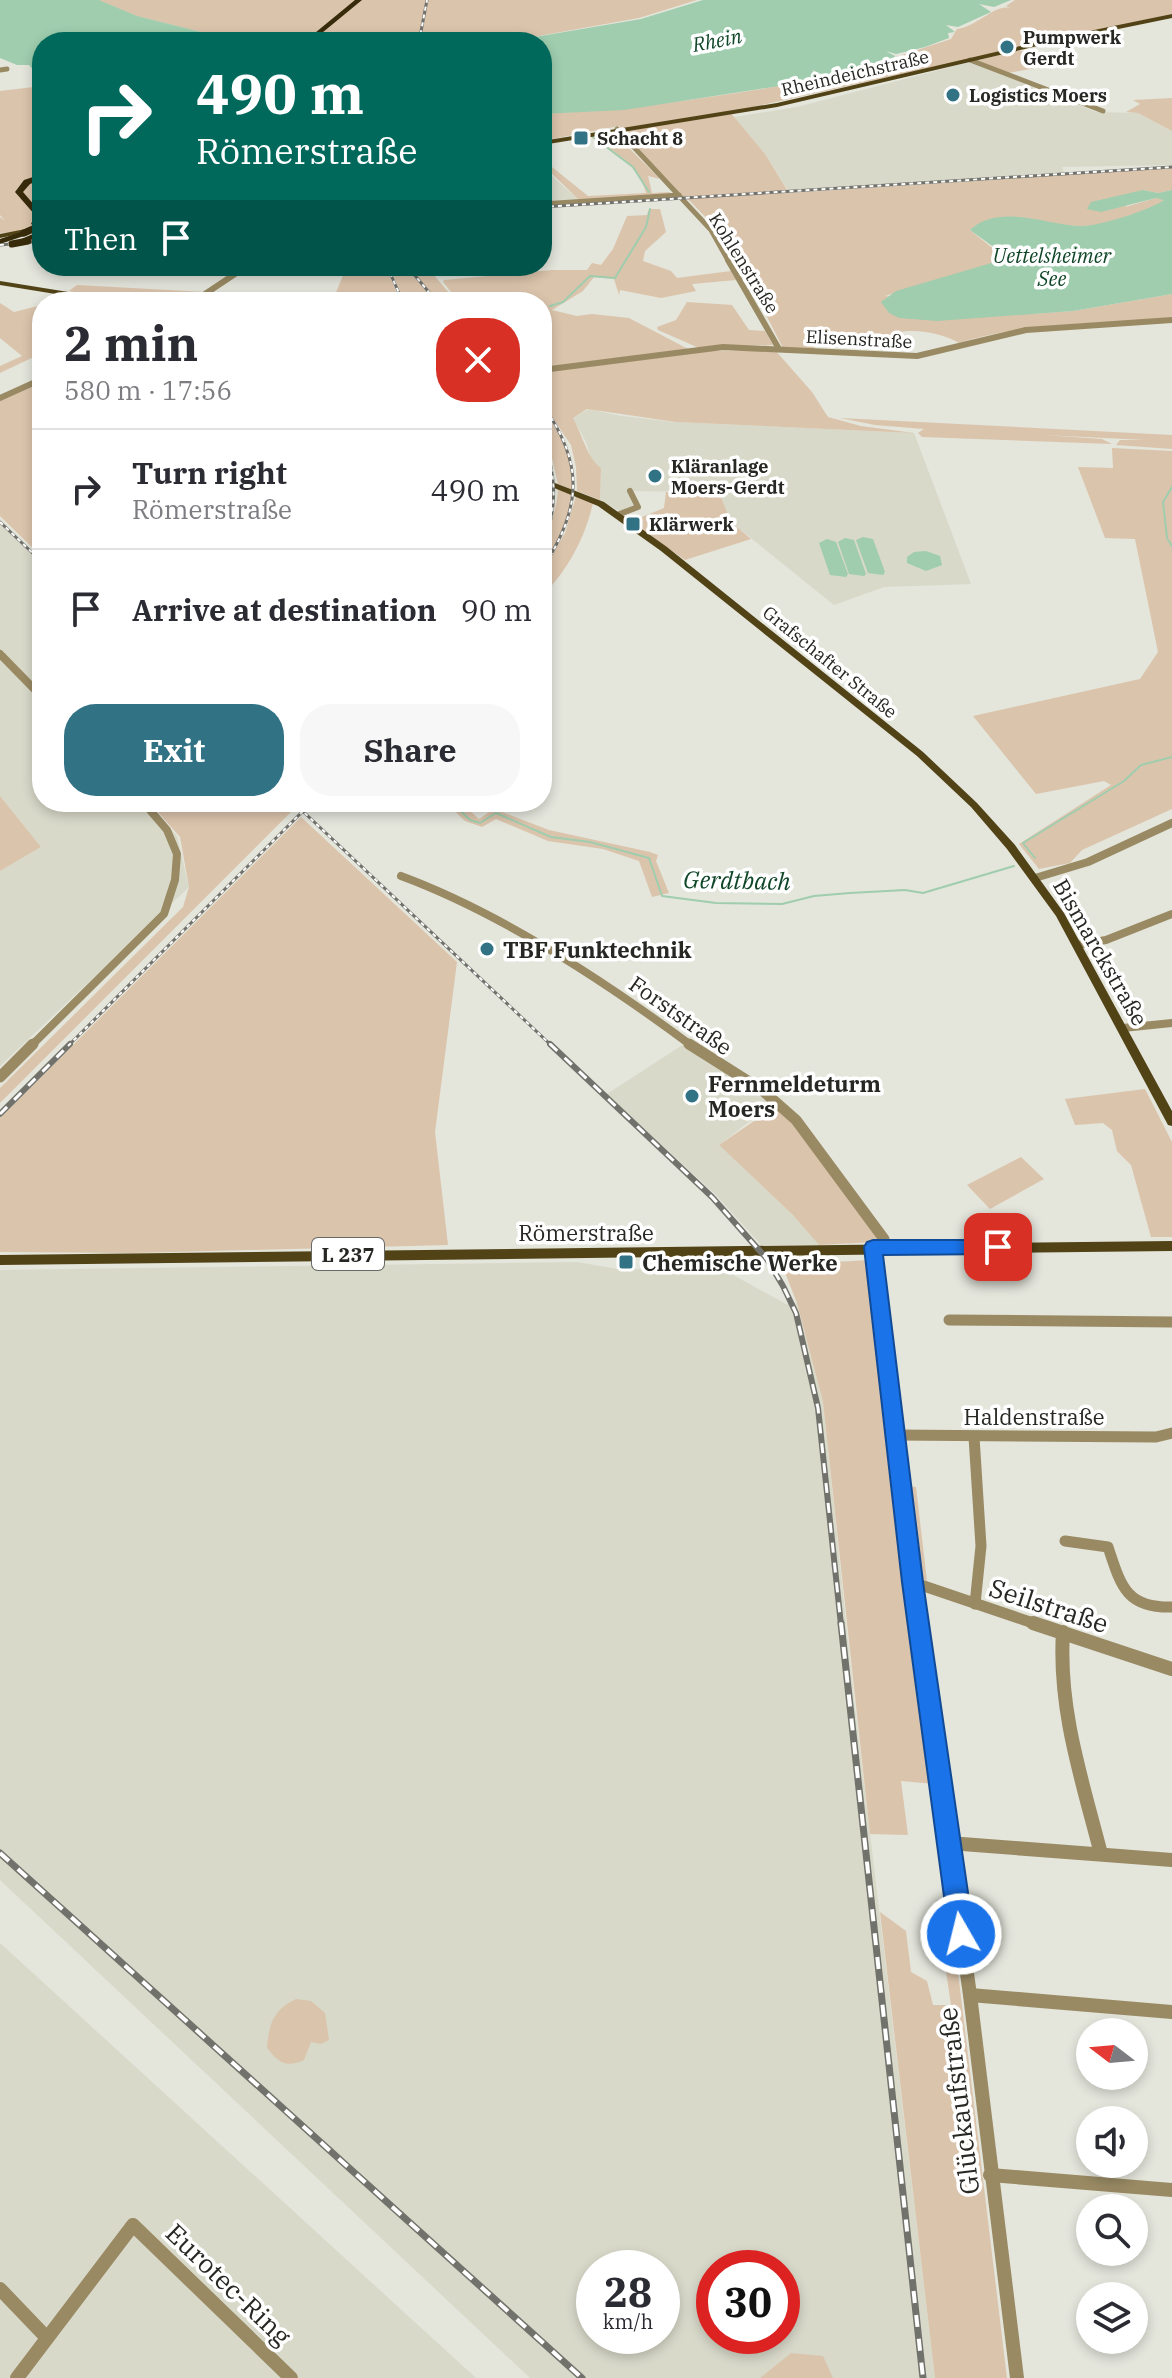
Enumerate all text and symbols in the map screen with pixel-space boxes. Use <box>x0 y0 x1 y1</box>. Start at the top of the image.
water label: Rhein <box>689 22 745 58</box>
place label: Pumpwerk Gerdt <box>1023 26 1122 70</box>
marker: Pumpwerk Gerdt <box>998 38 1016 56</box>
street label: Rheindeichstraße <box>779 45 931 101</box>
text: 490 m <box>196 57 364 129</box>
icon: right <box>64 64 168 168</box>
place label: Logistics Moers <box>969 84 1107 107</box>
marker: Logistics Moers <box>944 86 962 104</box>
text: Römerstraße <box>196 127 418 174</box>
place label: Schacht 8 <box>597 127 683 150</box>
marker: Schacht 8 <box>572 129 590 147</box>
street label: Kohlenstraße <box>704 208 784 318</box>
icon: arrive <box>154 216 198 260</box>
text: Then <box>64 219 138 258</box>
water label: Uettelsheimer See <box>993 242 1113 292</box>
text: 2 min <box>64 312 198 374</box>
button: close <box>436 318 520 402</box>
street label: Elisenstraße <box>805 325 913 353</box>
text: 580 m · 17:56 <box>64 373 232 407</box>
text: Turn right <box>132 453 287 492</box>
place label: Kläranlage Moers-Gerdt <box>671 455 785 499</box>
icon: right <box>64 467 108 511</box>
marker: Kläranlage Moers-Gerdt <box>646 467 664 485</box>
text: 490 m <box>430 470 520 509</box>
text: Römerstraße <box>132 492 292 526</box>
place label: Klärwerk <box>649 513 734 536</box>
marker: Klärwerk <box>624 515 642 533</box>
icon: arrive <box>64 587 108 631</box>
text: Arrive at destination <box>132 590 437 629</box>
text: 90 m <box>461 590 532 629</box>
street label: Grafschafter Straße <box>758 601 902 723</box>
button: Exit <box>64 704 284 796</box>
button: Share <box>300 704 520 796</box>
water label: Gerdtbach <box>683 863 791 897</box>
street label: Bismarckstraße <box>1047 873 1155 1031</box>
place label: TBF Funktechnik <box>503 935 692 964</box>
marker: TBF Funktechnik <box>478 940 496 958</box>
street label: Forststraße <box>624 969 738 1061</box>
place label: Fernmeldeturm Moers <box>708 1069 881 1123</box>
marker: Fernmeldeturm Moers <box>683 1087 701 1105</box>
pin <box>964 1213 1032 1281</box>
street label: Römerstraße <box>518 1218 654 1247</box>
icon: arrive <box>976 1225 1020 1269</box>
road number: L 237 <box>312 1238 384 1270</box>
place label: Chemische Werke <box>642 1248 838 1277</box>
marker: Chemische Werke <box>617 1253 635 1271</box>
street label: Haldenstraße <box>963 1402 1105 1431</box>
street label: Seilstraße <box>985 1570 1113 1640</box>
position arrow <box>919 1892 1003 1976</box>
street label: Glückaufstraße <box>930 2005 986 2197</box>
north arrow <box>1076 2018 1148 2090</box>
map controls <box>1076 2018 1148 2354</box>
button: sound <box>1076 2106 1148 2178</box>
button: search <box>1076 2194 1148 2266</box>
street label: Eurotec-Ring <box>159 2216 299 2352</box>
speed limit sign: 30 <box>696 2250 800 2354</box>
text: 28 <box>604 2266 652 2318</box>
button: layers <box>1076 2282 1148 2354</box>
text: km/h <box>603 2308 653 2335</box>

